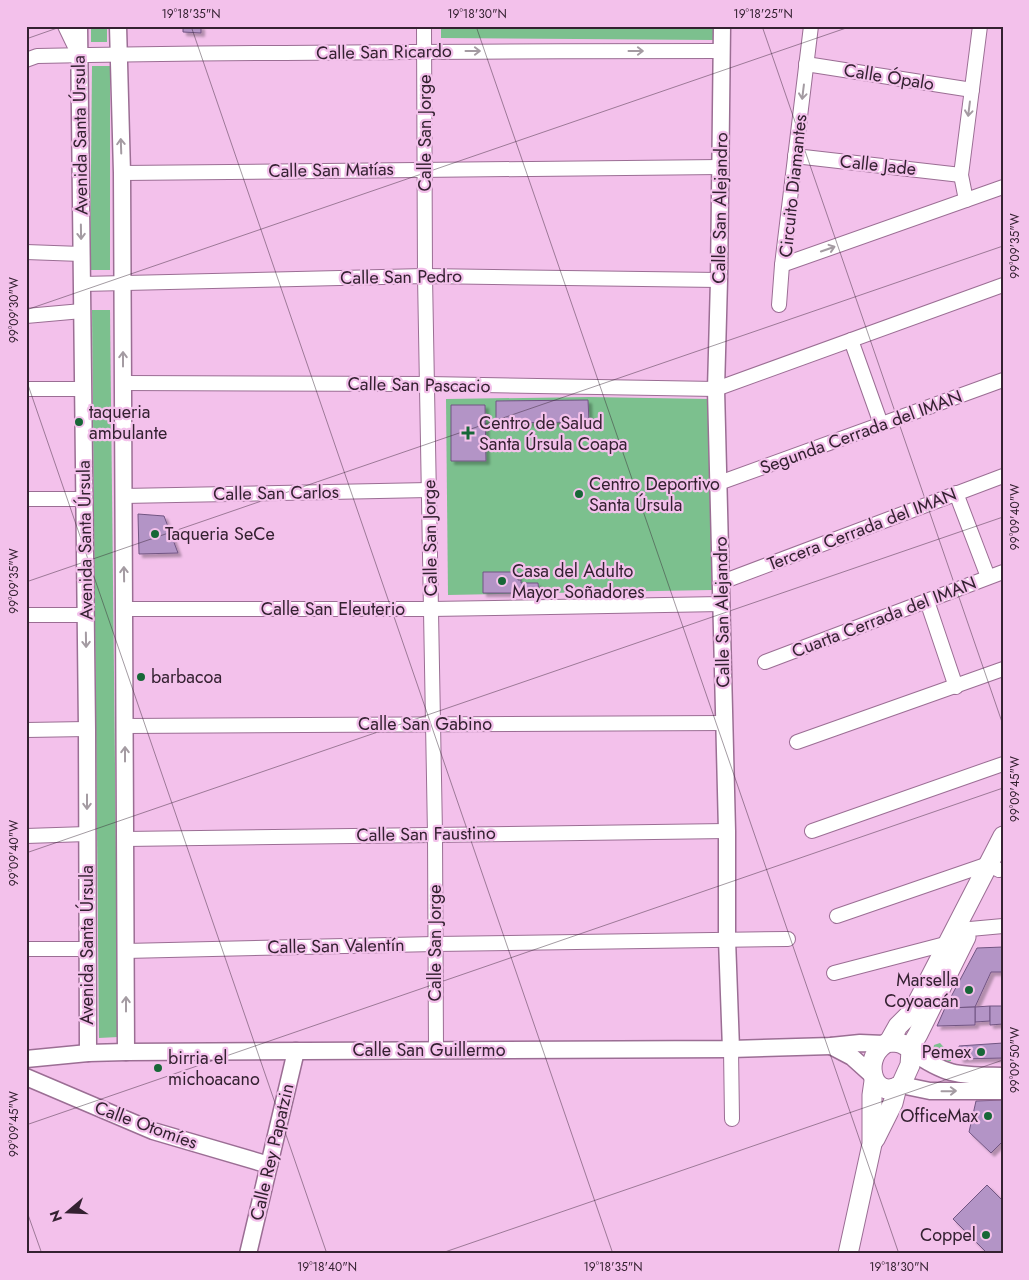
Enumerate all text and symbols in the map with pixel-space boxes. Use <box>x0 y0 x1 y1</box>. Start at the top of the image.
text: 19°18'35"N <box>161 5 221 23</box>
text: 19°18'30"N <box>447 5 507 23</box>
text: 19°18'25"N <box>733 5 793 23</box>
street label: Calle San Ricardo <box>316 38 452 66</box>
one-way arrow <box>465 46 481 56</box>
one-way arrow <box>628 46 644 56</box>
street label: Avenida Santa Úrsula <box>66 55 94 215</box>
street label: Calle Ópalo <box>842 57 936 97</box>
street label: Calle San Jorge <box>412 75 438 191</box>
one-way arrow <box>798 84 808 100</box>
one-way arrow <box>964 101 974 117</box>
street label: Circuito Diamantes <box>773 113 813 259</box>
street label: Calle San Alejandro <box>706 132 734 284</box>
one-way arrow <box>117 138 126 154</box>
street label: Calle Jade <box>839 148 917 182</box>
street label: Calle San Matías <box>268 156 394 184</box>
text: 99°09'35"W <box>1006 213 1024 279</box>
one-way arrow <box>76 224 86 240</box>
one-way arrow <box>819 244 835 253</box>
street label: Calle San Pedro <box>340 263 462 291</box>
text: 99°09'30"W <box>5 277 23 343</box>
one-way arrow <box>118 351 128 367</box>
street label: Calle San Pascacio <box>347 371 491 399</box>
street label: Segunda Cerrada del IMAN <box>756 383 966 481</box>
place label: taqueria ambulante <box>89 399 167 446</box>
place label: Centro de Salud Santa Úrsula Coapa <box>479 410 627 457</box>
marker: taqueria ambulante <box>73 416 85 428</box>
marker: Centro de Salud Santa Úrsula Coapa <box>461 426 475 440</box>
street label: Avenida Santa Úrsula <box>71 460 99 620</box>
place label: Centro Deportivo Santa Úrsula <box>589 471 720 518</box>
street label: Calle San Carlos <box>213 479 339 507</box>
street label: Calle San Jorge <box>416 479 444 597</box>
street label: Tercera Cerrada del IMAN <box>764 481 960 577</box>
text: 99°09'40"W <box>1006 484 1024 550</box>
marker: Centro Deportivo Santa Úrsula <box>573 488 585 500</box>
place label: Taqueria SeCe <box>165 521 275 547</box>
marker: Taqueria SeCe <box>149 528 161 540</box>
street label: Calle San Alejandro <box>708 536 736 688</box>
text: 99°09'35"W <box>5 548 23 614</box>
place label: Casa del Adulto Mayor Soñadores <box>512 558 645 605</box>
one-way arrow <box>119 566 129 582</box>
street label: Cuarta Cerrada del IMAN <box>788 570 980 664</box>
marker: Casa del Adulto Mayor Soñadores <box>496 575 508 587</box>
street label: Calle San Eleuterio <box>261 596 405 622</box>
one-way arrow <box>81 632 90 648</box>
place label: barbacoa <box>151 664 222 690</box>
marker: barbacoa <box>135 671 147 683</box>
street label: Calle San Gabino <box>358 711 492 737</box>
one-way arrow <box>120 746 130 762</box>
text: 99°09'45"W <box>1006 756 1024 822</box>
one-way arrow <box>82 794 92 810</box>
text: 99°09'40"W <box>5 820 23 886</box>
street label: Calle San Faustino <box>356 820 496 848</box>
street label: Avenida Santa Úrsula <box>74 865 100 1025</box>
street label: Calle San Jorge <box>422 885 448 1001</box>
street label: Calle San Valentín <box>267 932 405 960</box>
place label: Marsella Coyoacán <box>884 967 959 1014</box>
marker: Marsella Coyoacán <box>963 984 975 996</box>
one-way arrow <box>121 996 130 1012</box>
text: 99°09'50"W <box>1006 1027 1024 1093</box>
street label: Calle San Guillermo <box>353 1037 506 1063</box>
place label: Pemex <box>922 1039 971 1065</box>
place label: birria el michoacano <box>168 1045 260 1092</box>
marker: Pemex <box>975 1046 987 1058</box>
marker: birria el michoacano <box>152 1062 164 1074</box>
street label: Calle Rey Papatzin <box>244 1081 300 1223</box>
one-way arrow <box>940 1086 957 1096</box>
text: 99°09'45"W <box>5 1091 23 1157</box>
street label: Calle Otomíes <box>91 1094 201 1156</box>
place label: OfficeMax <box>900 1103 978 1129</box>
marker: OfficeMax <box>982 1110 994 1122</box>
north arrow <box>42 1188 92 1238</box>
text: N <box>44 1208 67 1225</box>
place label: Coppel <box>920 1222 976 1248</box>
marker: Coppel <box>980 1229 992 1241</box>
text: 19°18'40"N <box>297 1258 357 1276</box>
text: 19°18'35"N <box>583 1258 643 1276</box>
text: 19°18'30"N <box>869 1258 929 1276</box>

